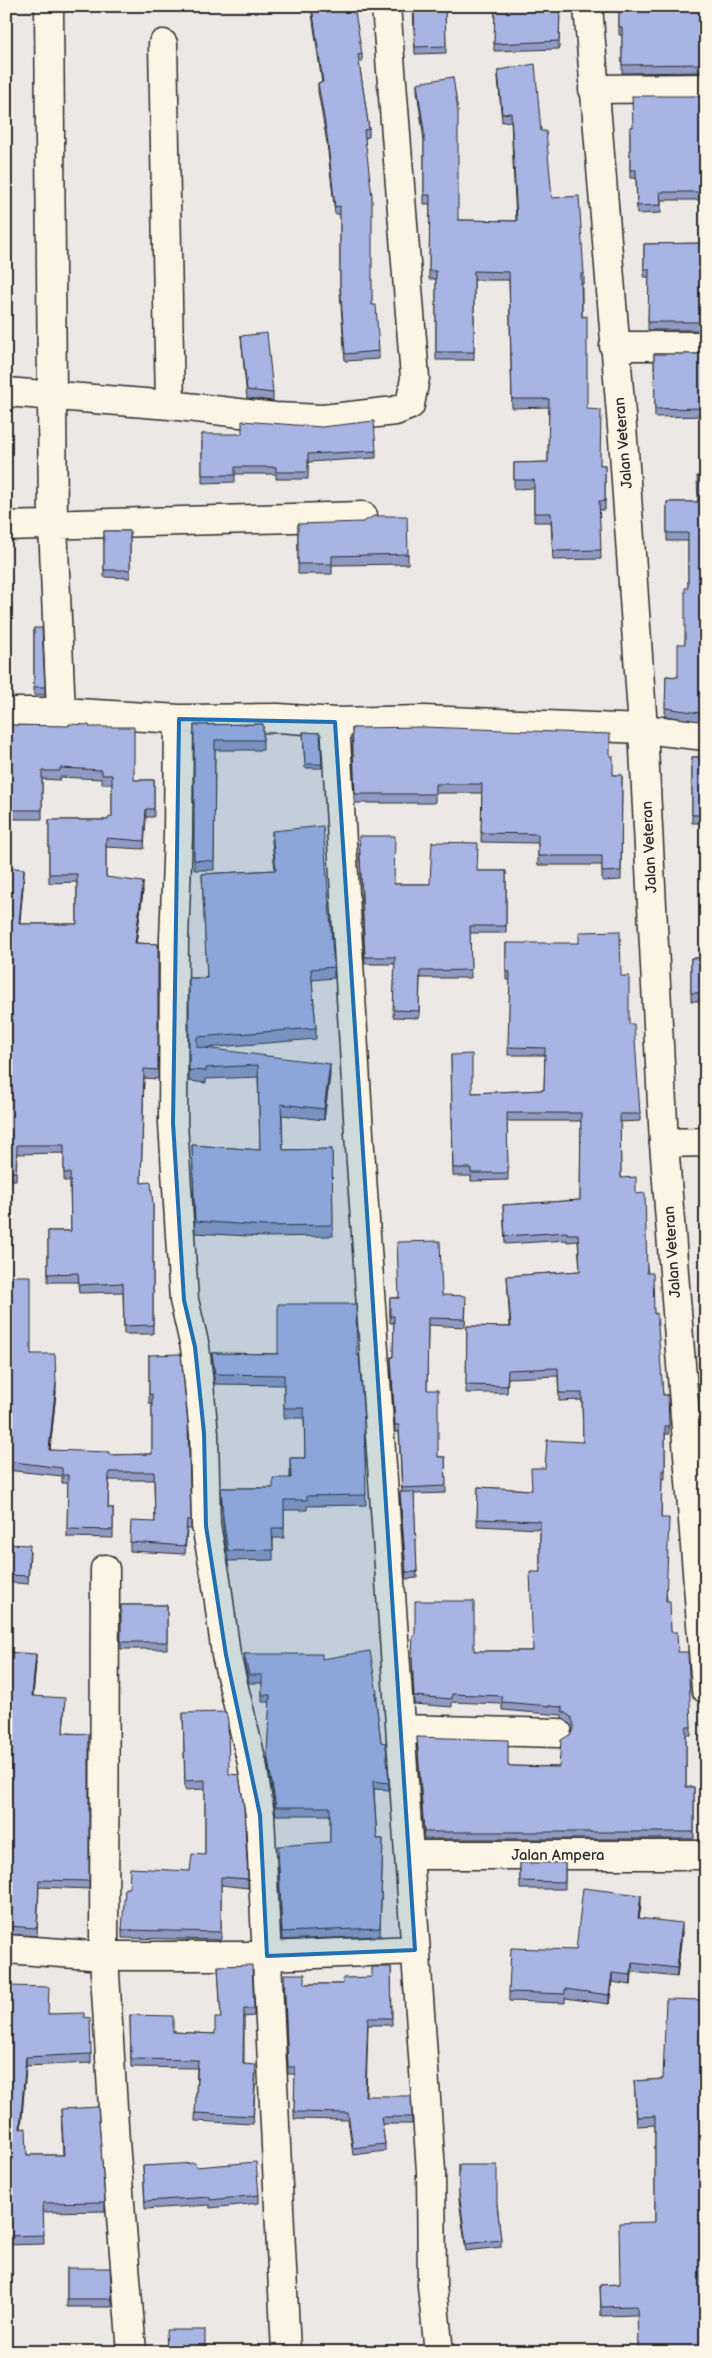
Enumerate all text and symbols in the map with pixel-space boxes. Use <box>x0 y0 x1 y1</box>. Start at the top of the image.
street label: Jalan Veteran <box>610 396 637 490</box>
street label: Jalan Veteran <box>638 801 661 893</box>
street label: Jalan Veteran <box>660 1205 685 1298</box>
street label: Jalan Ampera <box>511 1846 605 1865</box>

